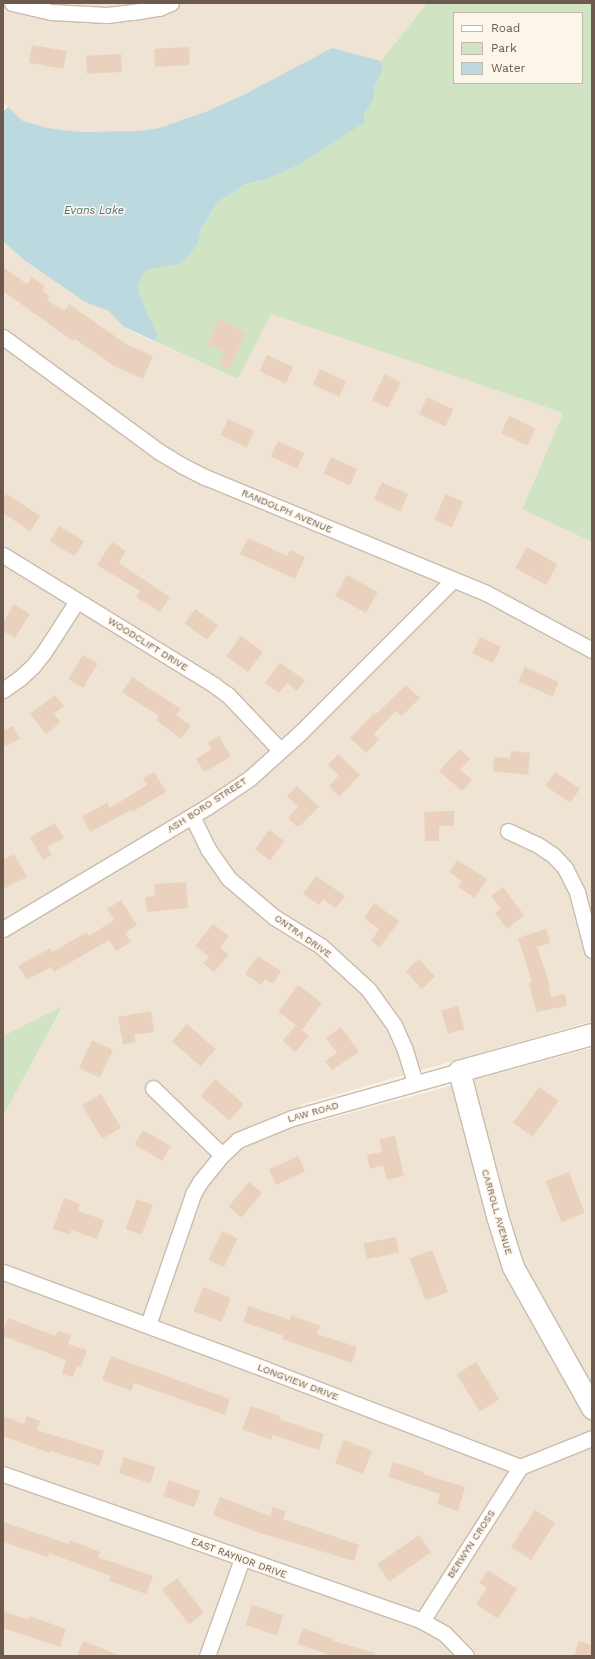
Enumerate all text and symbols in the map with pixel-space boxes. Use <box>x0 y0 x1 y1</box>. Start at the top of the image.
legend <box>453 12 583 84</box>
text: Road <box>491 21 520 35</box>
text: Park <box>491 41 517 55</box>
text: Water <box>491 61 525 75</box>
water label: Evans Lake <box>64 204 124 218</box>
street label: RANDOLPH AVENUE <box>240 486 334 536</box>
street label: WOODCLIFT DRIVE <box>106 614 190 674</box>
street label: ASH BORO STREET <box>165 775 249 835</box>
street label: ONTRA DRIVE <box>272 912 334 960</box>
street label: LAW ROAD <box>286 1099 340 1125</box>
street label: CARROLL AVENUE <box>479 1167 515 1257</box>
street label: LONGVIEW DRIVE <box>256 1361 340 1403</box>
street label: BERWYN CROSS <box>444 1508 498 1580</box>
street label: EAST RAYNOR DRIVE <box>189 1535 289 1581</box>

